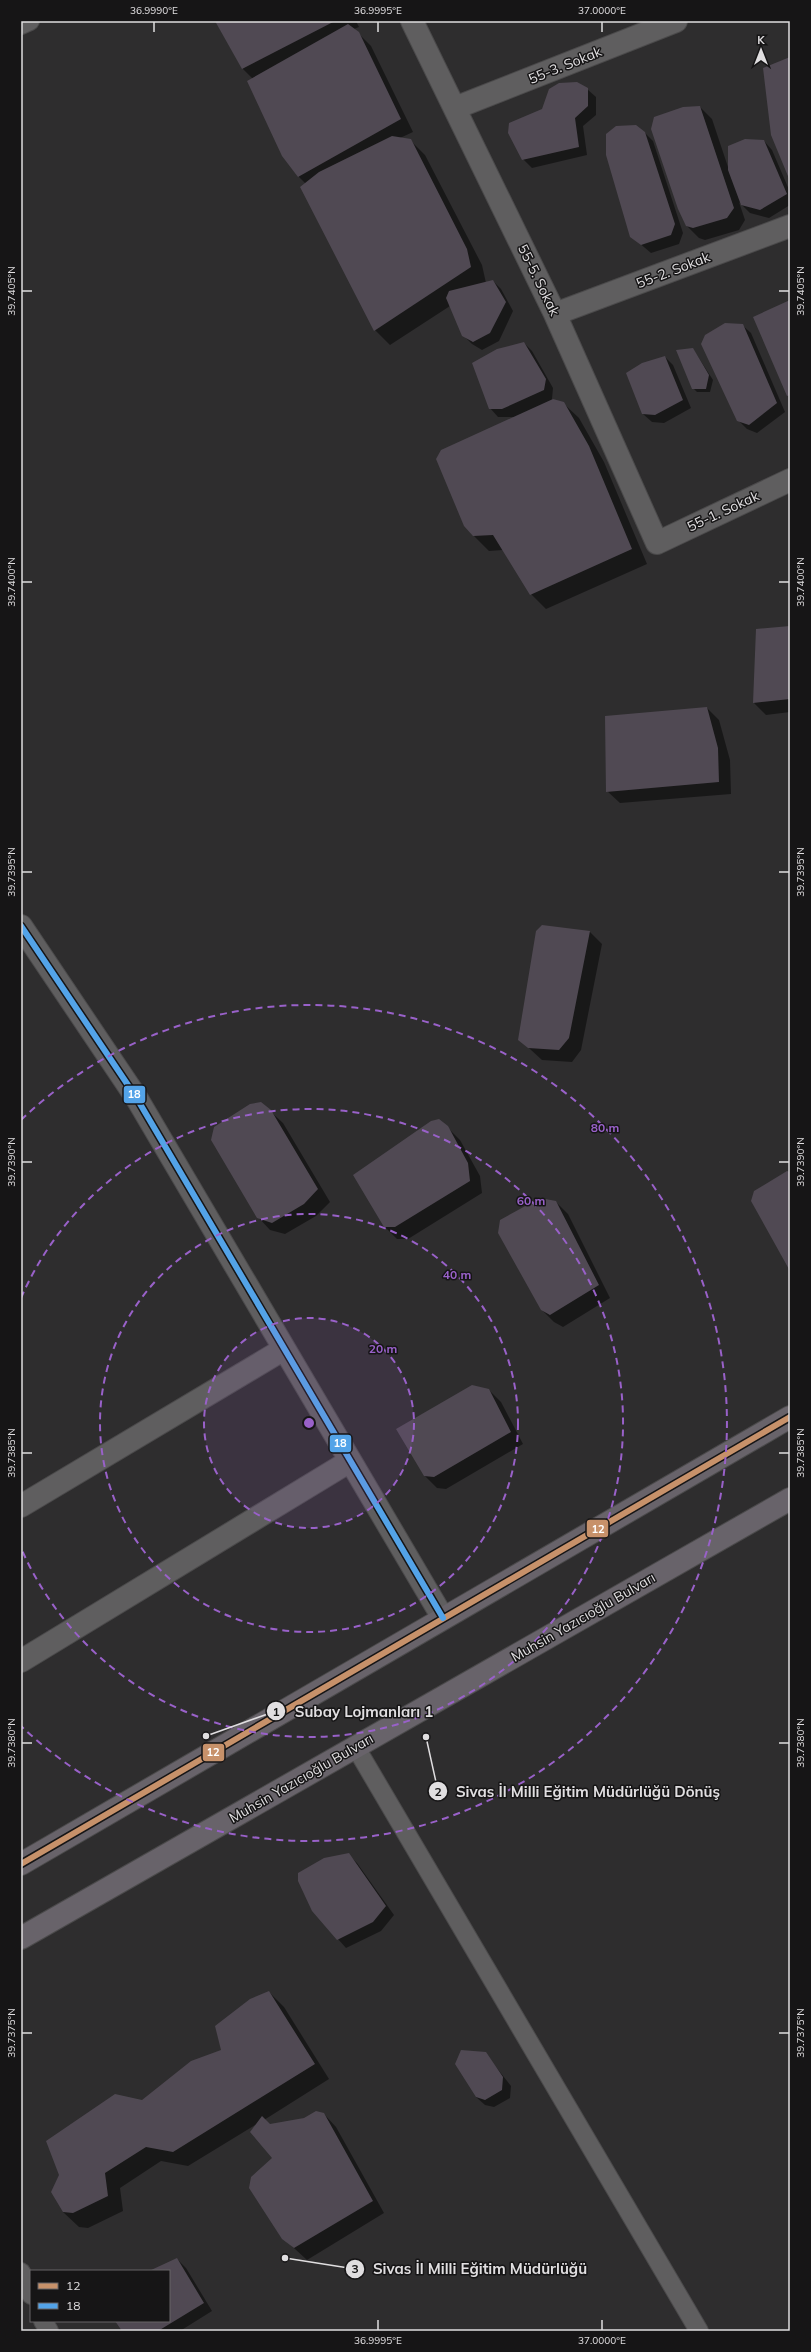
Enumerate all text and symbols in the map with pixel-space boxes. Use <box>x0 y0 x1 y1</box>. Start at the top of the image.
text: 36.9990°E <box>130 4 178 17</box>
text: 36.9995°E <box>354 4 402 17</box>
text: 37.0000°E <box>578 4 626 17</box>
north arrow <box>741 30 781 70</box>
text: K <box>757 33 765 47</box>
street label: 55-3. Sokak <box>526 42 605 88</box>
street label: 55-5. Sokak <box>514 241 564 319</box>
street label: 55-2. Sokak <box>634 247 713 292</box>
text: 39.7405°N <box>5 266 18 316</box>
text: 39.7405°N <box>794 266 807 316</box>
street label: 55-1. Sokak <box>684 486 763 536</box>
text: 39.7400°N <box>5 557 18 607</box>
text: 39.7400°N <box>794 557 807 607</box>
text: 39.7395°N <box>5 847 18 897</box>
text: 39.7395°N <box>794 847 807 897</box>
line badge: 18 <box>123 1085 146 1104</box>
text: 18 <box>127 1087 141 1101</box>
text: 80 m <box>591 1120 619 1135</box>
text: 39.7390°N <box>5 1137 18 1187</box>
text: 39.7390°N <box>794 1137 807 1187</box>
text: 60 m <box>517 1193 545 1208</box>
text: 40 m <box>443 1267 471 1282</box>
text: 20 m <box>369 1341 397 1356</box>
centre of rings <box>302 1416 316 1430</box>
text: 39.7385°N <box>5 1428 18 1478</box>
text: 39.7385°N <box>794 1428 807 1478</box>
line badge: 18 <box>329 1434 352 1453</box>
text: 18 <box>333 1436 347 1450</box>
line badge: 12 <box>586 1519 609 1538</box>
text: 12 <box>591 1522 605 1536</box>
street label: Muhsin Yazıcıoğlu Bulvarı <box>508 1568 658 1666</box>
callout: Subay Lojmanları 1 <box>266 1698 441 1725</box>
text: Subay Lojmanları 1 <box>295 1702 433 1721</box>
text: 1 <box>272 1704 280 1719</box>
text: 39.7380°N <box>5 1718 18 1768</box>
text: 39.7380°N <box>794 1718 807 1768</box>
street label: Muhsin Yazıcıoğlu Bulvarı <box>226 1729 376 1827</box>
line badge: 12 <box>202 1743 225 1762</box>
text: 12 <box>206 1745 220 1759</box>
callout: Sivas İl Milli Eğitim Müdürlüğü Dönüş <box>428 1778 728 1805</box>
text: Sivas İl Milli Eğitim Müdürlüğü Dönüş <box>456 1782 720 1801</box>
text: 2 <box>434 1784 442 1799</box>
text: 39.7375°N <box>5 2008 18 2058</box>
text: 39.7375°N <box>794 2008 807 2058</box>
callout: Sivas İl Milli Eğitim Müdürlüğü <box>345 2255 595 2282</box>
text: Sivas İl Milli Eğitim Müdürlüğü <box>373 2259 587 2278</box>
text: 3 <box>351 2261 359 2276</box>
legend <box>30 2270 170 2322</box>
text: 12 <box>66 2278 80 2293</box>
text: 18 <box>66 2298 80 2313</box>
text: 36.9995°E <box>354 2334 402 2347</box>
text: 37.0000°E <box>578 2334 626 2347</box>

